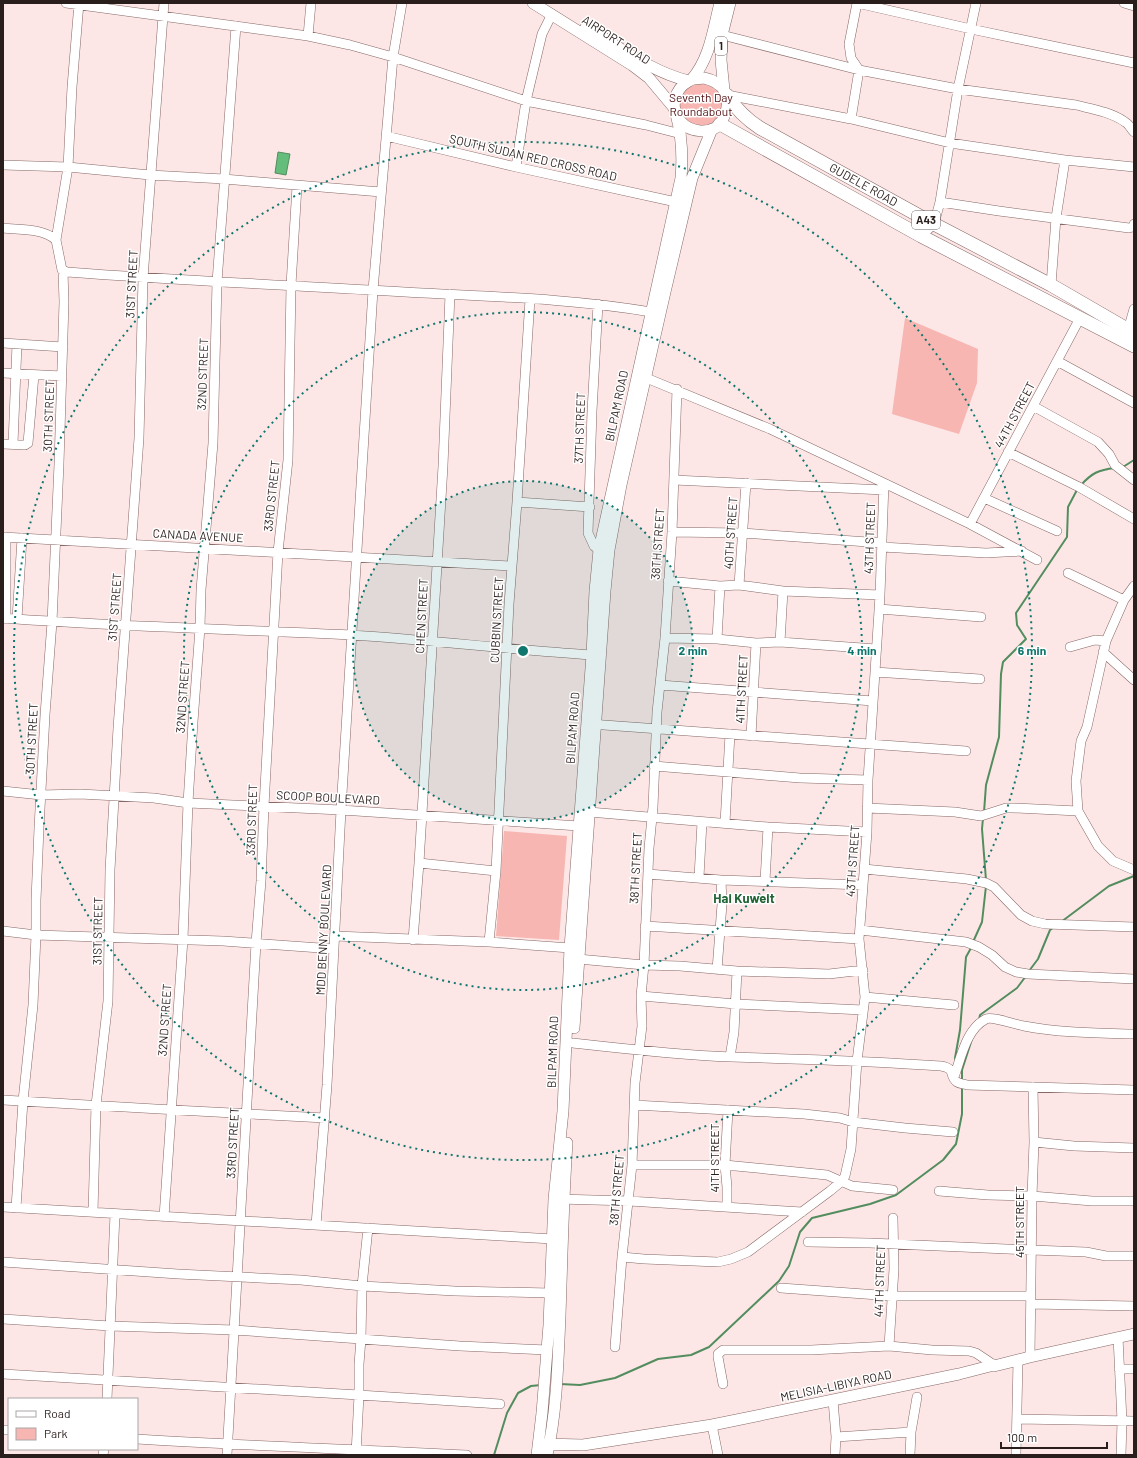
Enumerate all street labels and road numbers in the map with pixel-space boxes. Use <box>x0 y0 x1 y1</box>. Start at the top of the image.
street label: AIRPORT ROAD <box>580 12 653 66</box>
road number: 1 <box>715 37 727 55</box>
street label: SOUTH SUDAN RED CROSS ROAD <box>448 131 618 183</box>
street label: GUDELE ROAD <box>827 160 900 209</box>
road number: A43 <box>912 211 940 229</box>
street label: 31ST STREET <box>122 249 140 319</box>
street label: 32ND STREET <box>194 337 210 411</box>
street label: BILPAM ROAD <box>602 369 630 442</box>
street label: 30TH STREET <box>40 379 56 452</box>
street label: 44TH STREET <box>991 379 1037 450</box>
street label: 37TH STREET <box>571 392 587 464</box>
street label: 33RD STREET <box>260 459 282 532</box>
street label: 40TH STREET <box>720 496 740 570</box>
street label: 43TH STREET <box>861 502 877 574</box>
street label: 38TH STREET <box>648 507 667 580</box>
street label: CANADA AVENUE <box>152 526 244 544</box>
street label: 31ST STREET <box>105 572 123 642</box>
street label: CUBBIN STREET <box>487 576 505 663</box>
street label: CHEN STREET <box>412 578 430 654</box>
street label: 41TH STREET <box>732 654 750 724</box>
street label: 32ND STREET <box>172 660 192 734</box>
street label: BILPAM ROAD <box>563 692 581 764</box>
street label: 30TH STREET <box>22 702 40 775</box>
street label: 33RD STREET <box>243 784 259 856</box>
street label: SCOOP BOULEVARD <box>276 787 380 807</box>
street label: 43TH STREET <box>843 824 862 897</box>
street label: 38TH STREET <box>626 832 644 904</box>
street label: MDD BENNY BOULEVARD <box>313 864 333 996</box>
street label: 31ST STREET <box>89 896 105 965</box>
street label: 32ND STREET <box>154 983 174 1057</box>
street label: BILPAM ROAD <box>544 1016 560 1088</box>
street label: 33RD STREET <box>223 1107 241 1179</box>
street label: 41TH STREET <box>707 1123 721 1193</box>
street label: 38TH STREET <box>606 1153 626 1226</box>
street label: 45TH STREET <box>1012 1186 1026 1258</box>
street label: 44TH STREET <box>871 1244 887 1317</box>
street label: MELISIA-LIBIYA ROAD <box>779 1366 893 1404</box>

